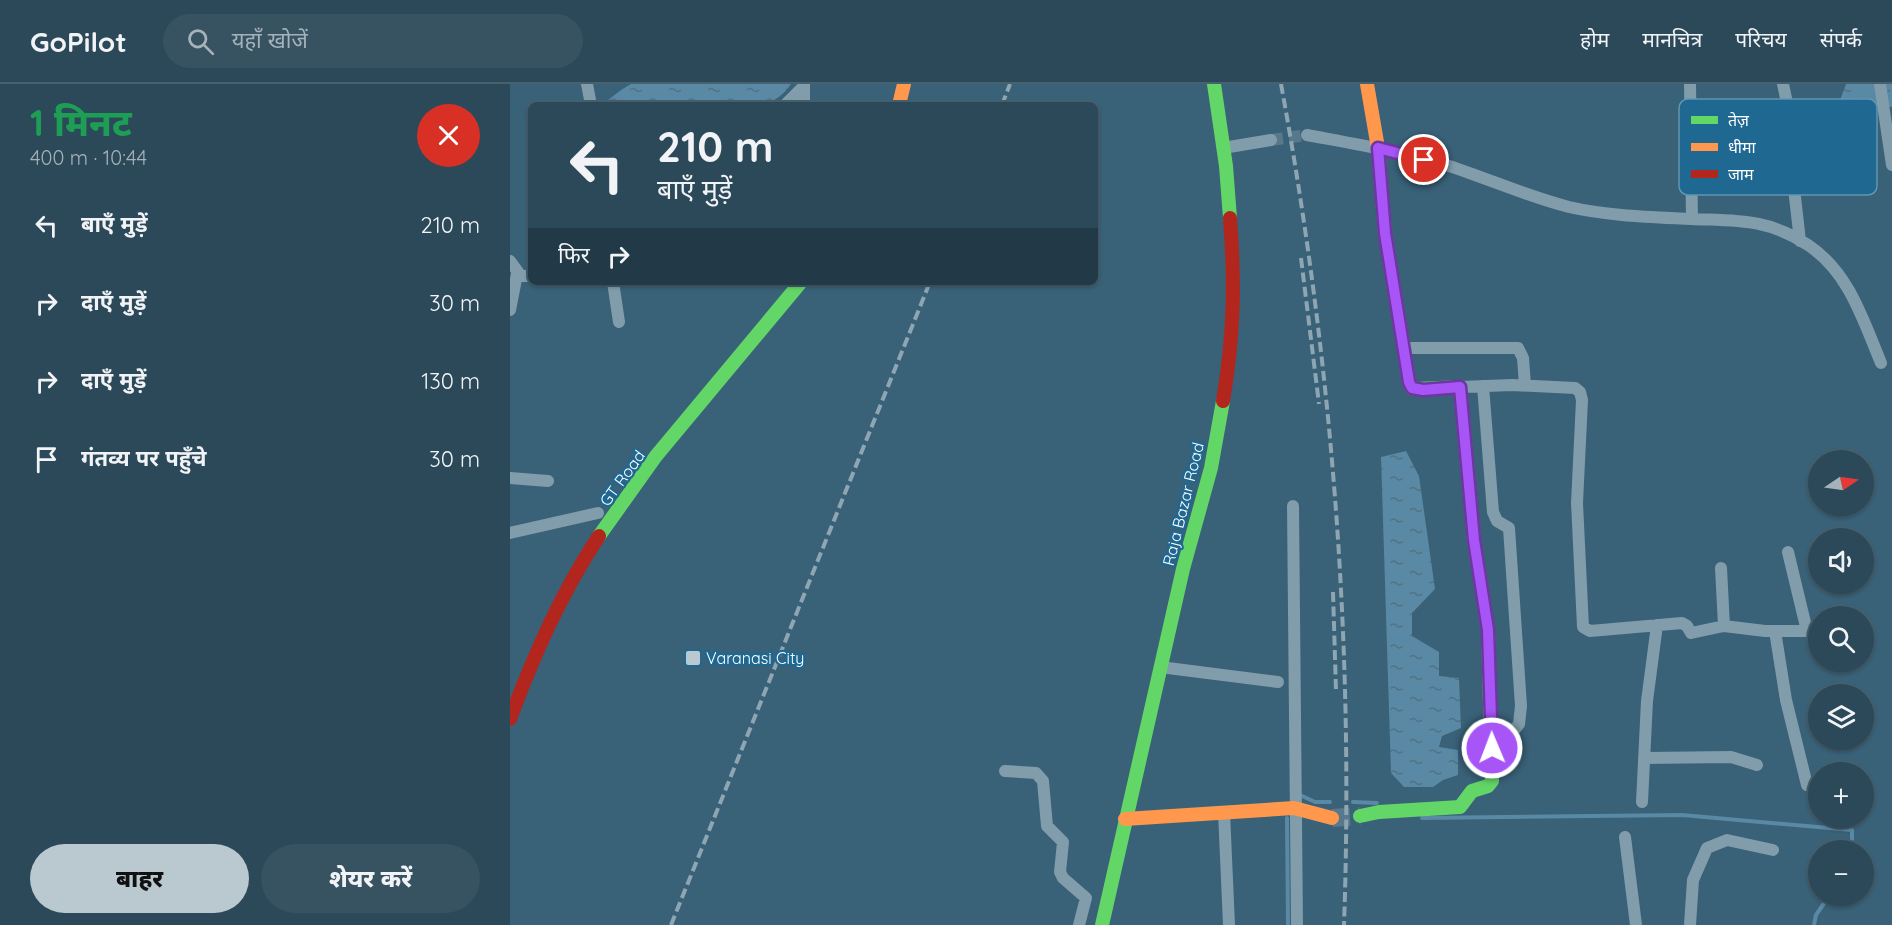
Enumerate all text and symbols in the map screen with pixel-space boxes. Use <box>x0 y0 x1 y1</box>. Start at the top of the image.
search box <box>163 14 583 68</box>
text: GoPilot <box>30 24 127 59</box>
icon: search <box>184 25 217 58</box>
text: यहाँ खोजें <box>232 26 308 54</box>
text: होम <box>1580 26 1609 52</box>
text: मानचित्र <box>1642 26 1702 52</box>
text: परिचय <box>1735 26 1787 52</box>
text: संपर्क <box>1820 26 1862 52</box>
legend <box>1679 99 1877 195</box>
text: 1 मिनट <box>30 100 132 145</box>
button: close <box>417 104 480 167</box>
text: तेज़ <box>1728 110 1750 130</box>
text: 210 m <box>657 120 774 173</box>
icon: left <box>558 126 636 204</box>
pin <box>1398 134 1449 185</box>
text: धीमा <box>1728 137 1757 157</box>
icon: arrive <box>1407 143 1440 176</box>
text: 400 m · 10:44 <box>30 145 147 170</box>
text: जाम <box>1728 164 1754 184</box>
text: बाएँ मुड़ें <box>657 172 732 206</box>
icon: left <box>30 209 63 242</box>
text: बाएँ मुड़ें <box>81 210 147 238</box>
text: 210 m <box>421 211 480 239</box>
icon: right <box>602 240 635 273</box>
text: फिर <box>558 241 590 269</box>
icon: right <box>30 287 63 320</box>
text: दाएँ मुड़ें <box>81 288 146 316</box>
text: 30 m <box>429 289 480 317</box>
icon: right <box>30 365 63 398</box>
text: दाएँ मुड़ें <box>81 366 146 394</box>
text: 130 m <box>421 367 480 395</box>
street label: Raja Bazar Road <box>1158 440 1208 568</box>
icon: arrive <box>30 443 63 476</box>
text: गंतव्य पर पहुँचे <box>81 444 206 472</box>
text: 30 m <box>429 445 480 473</box>
street label: GT Road <box>595 446 649 510</box>
north arrow <box>1808 450 1874 516</box>
map controls <box>1808 450 1874 906</box>
button: sound <box>1808 528 1874 594</box>
button: search <box>1808 606 1874 672</box>
place label: Varanasi City <box>706 648 804 668</box>
marker: Varanasi City <box>684 649 702 667</box>
button: layers <box>1808 684 1874 750</box>
position arrow <box>1460 716 1524 780</box>
button: + <box>1808 762 1874 828</box>
button: − <box>1808 840 1874 906</box>
button: बाहर <box>30 844 249 913</box>
button: शेयर करें <box>261 844 480 913</box>

